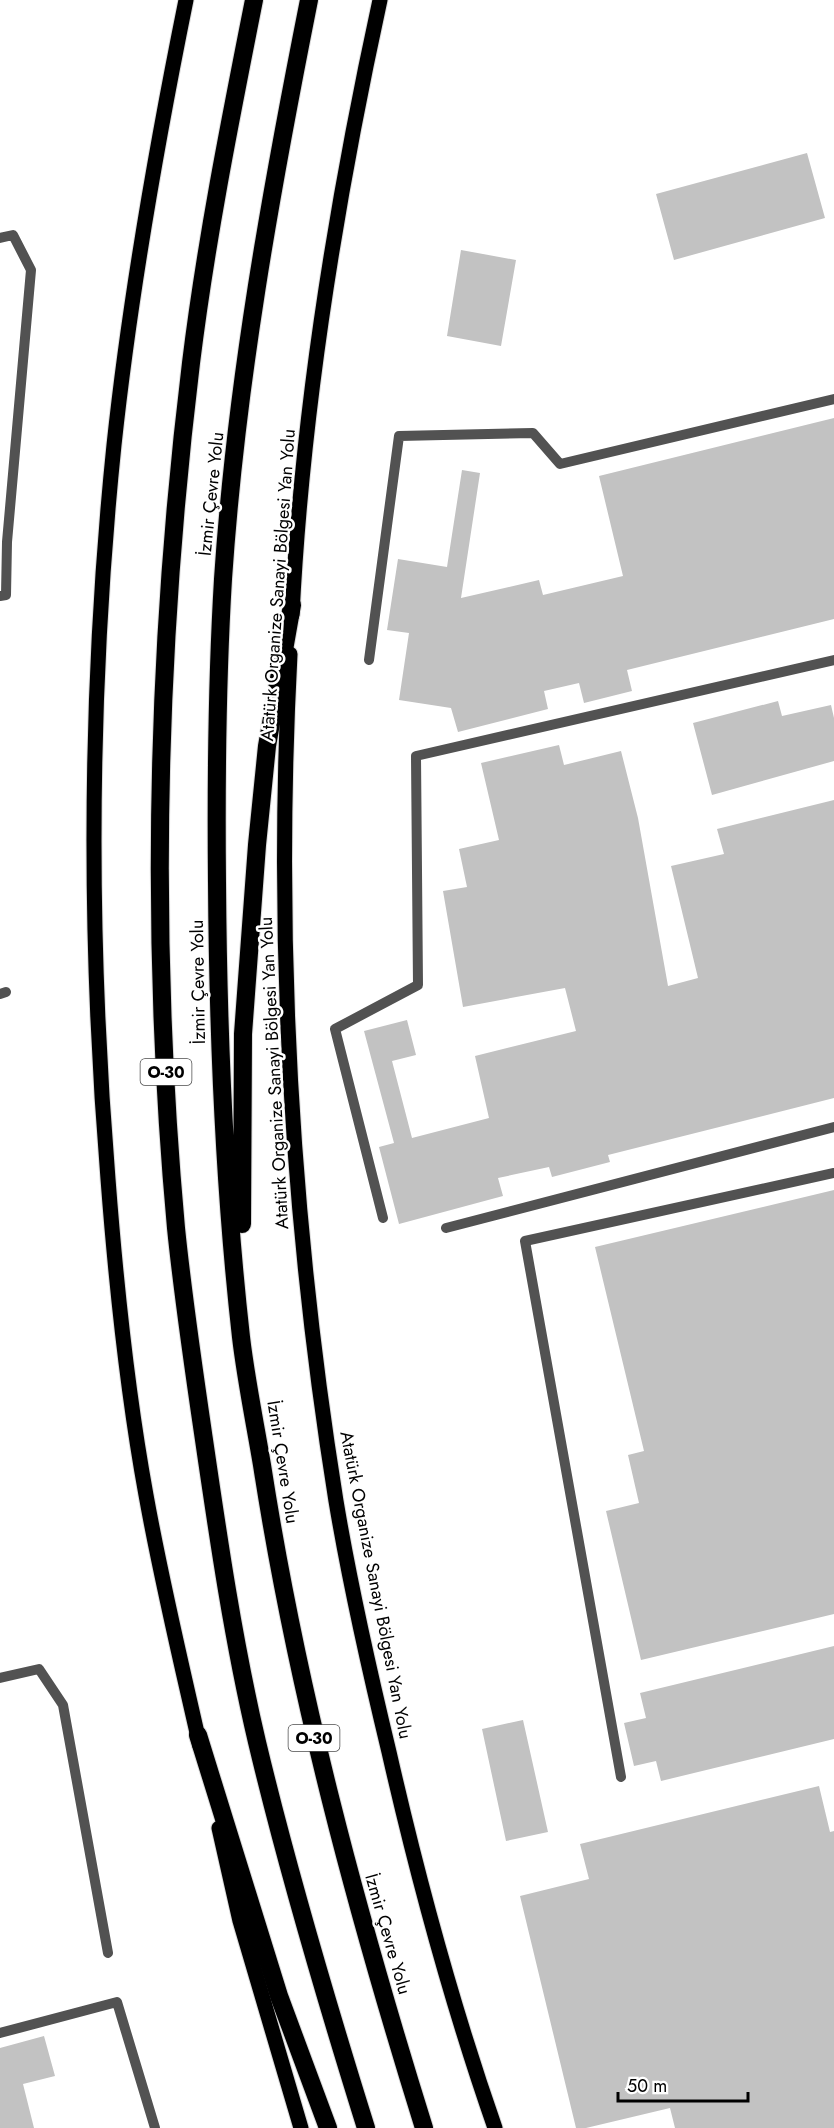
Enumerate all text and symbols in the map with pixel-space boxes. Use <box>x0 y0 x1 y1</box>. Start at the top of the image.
street label: Atatürk Organize Sanayi Bölgesi Yan Yolu <box>254 428 302 742</box>
street label: İzmir Çevre Yolu <box>192 431 230 557</box>
street label: Atatürk Organize Sanayi Bölgesi Yan Yolu <box>253 916 295 1230</box>
street label: İzmir Çevre Yolu <box>184 920 212 1044</box>
road number: O-30 <box>140 1059 192 1085</box>
street label: İzmir Çevre Yolu <box>260 1398 306 1526</box>
street label: Atatürk Organize Sanayi Bölgesi Yan Yolu <box>333 1429 419 1741</box>
road number: O-30 <box>288 1725 340 1751</box>
street label: İzmir Çevre Yolu <box>358 1871 418 1997</box>
scale bar <box>618 2065 748 2103</box>
text: 50 m <box>627 2073 667 2099</box>

